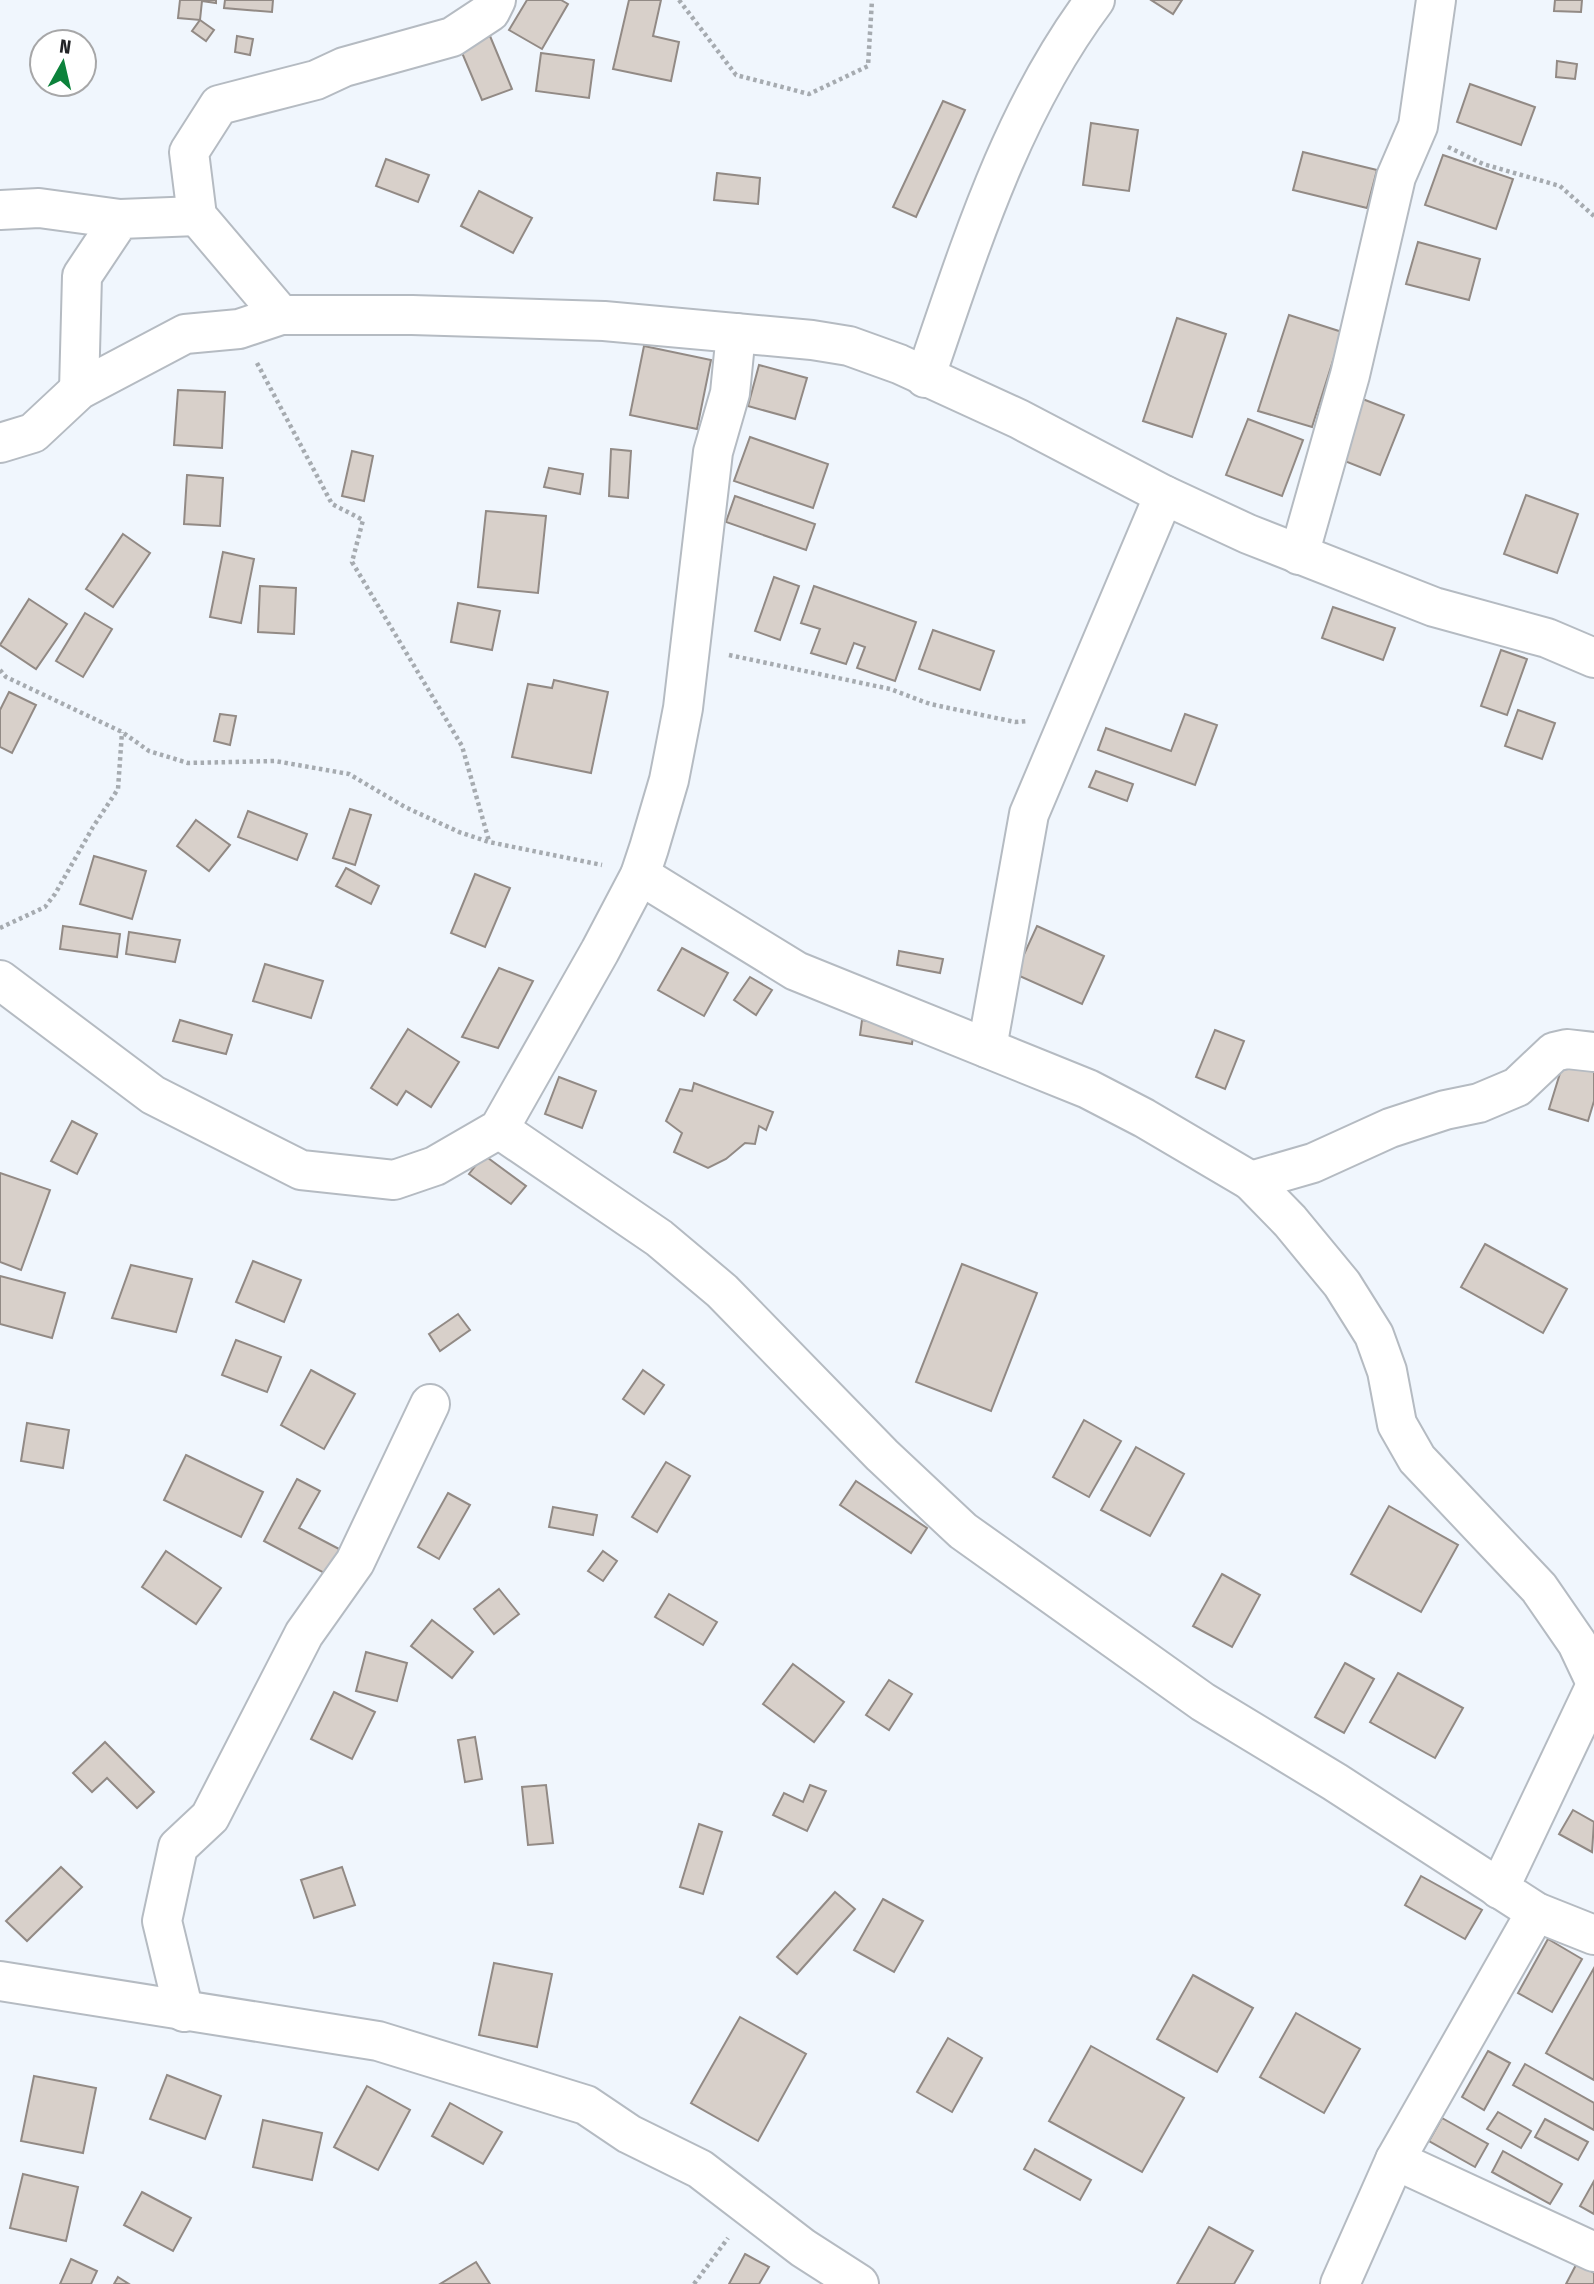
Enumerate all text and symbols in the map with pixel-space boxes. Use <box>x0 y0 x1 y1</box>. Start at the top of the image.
north arrow <box>28 28 98 98</box>
text: N <box>58 34 73 59</box>

